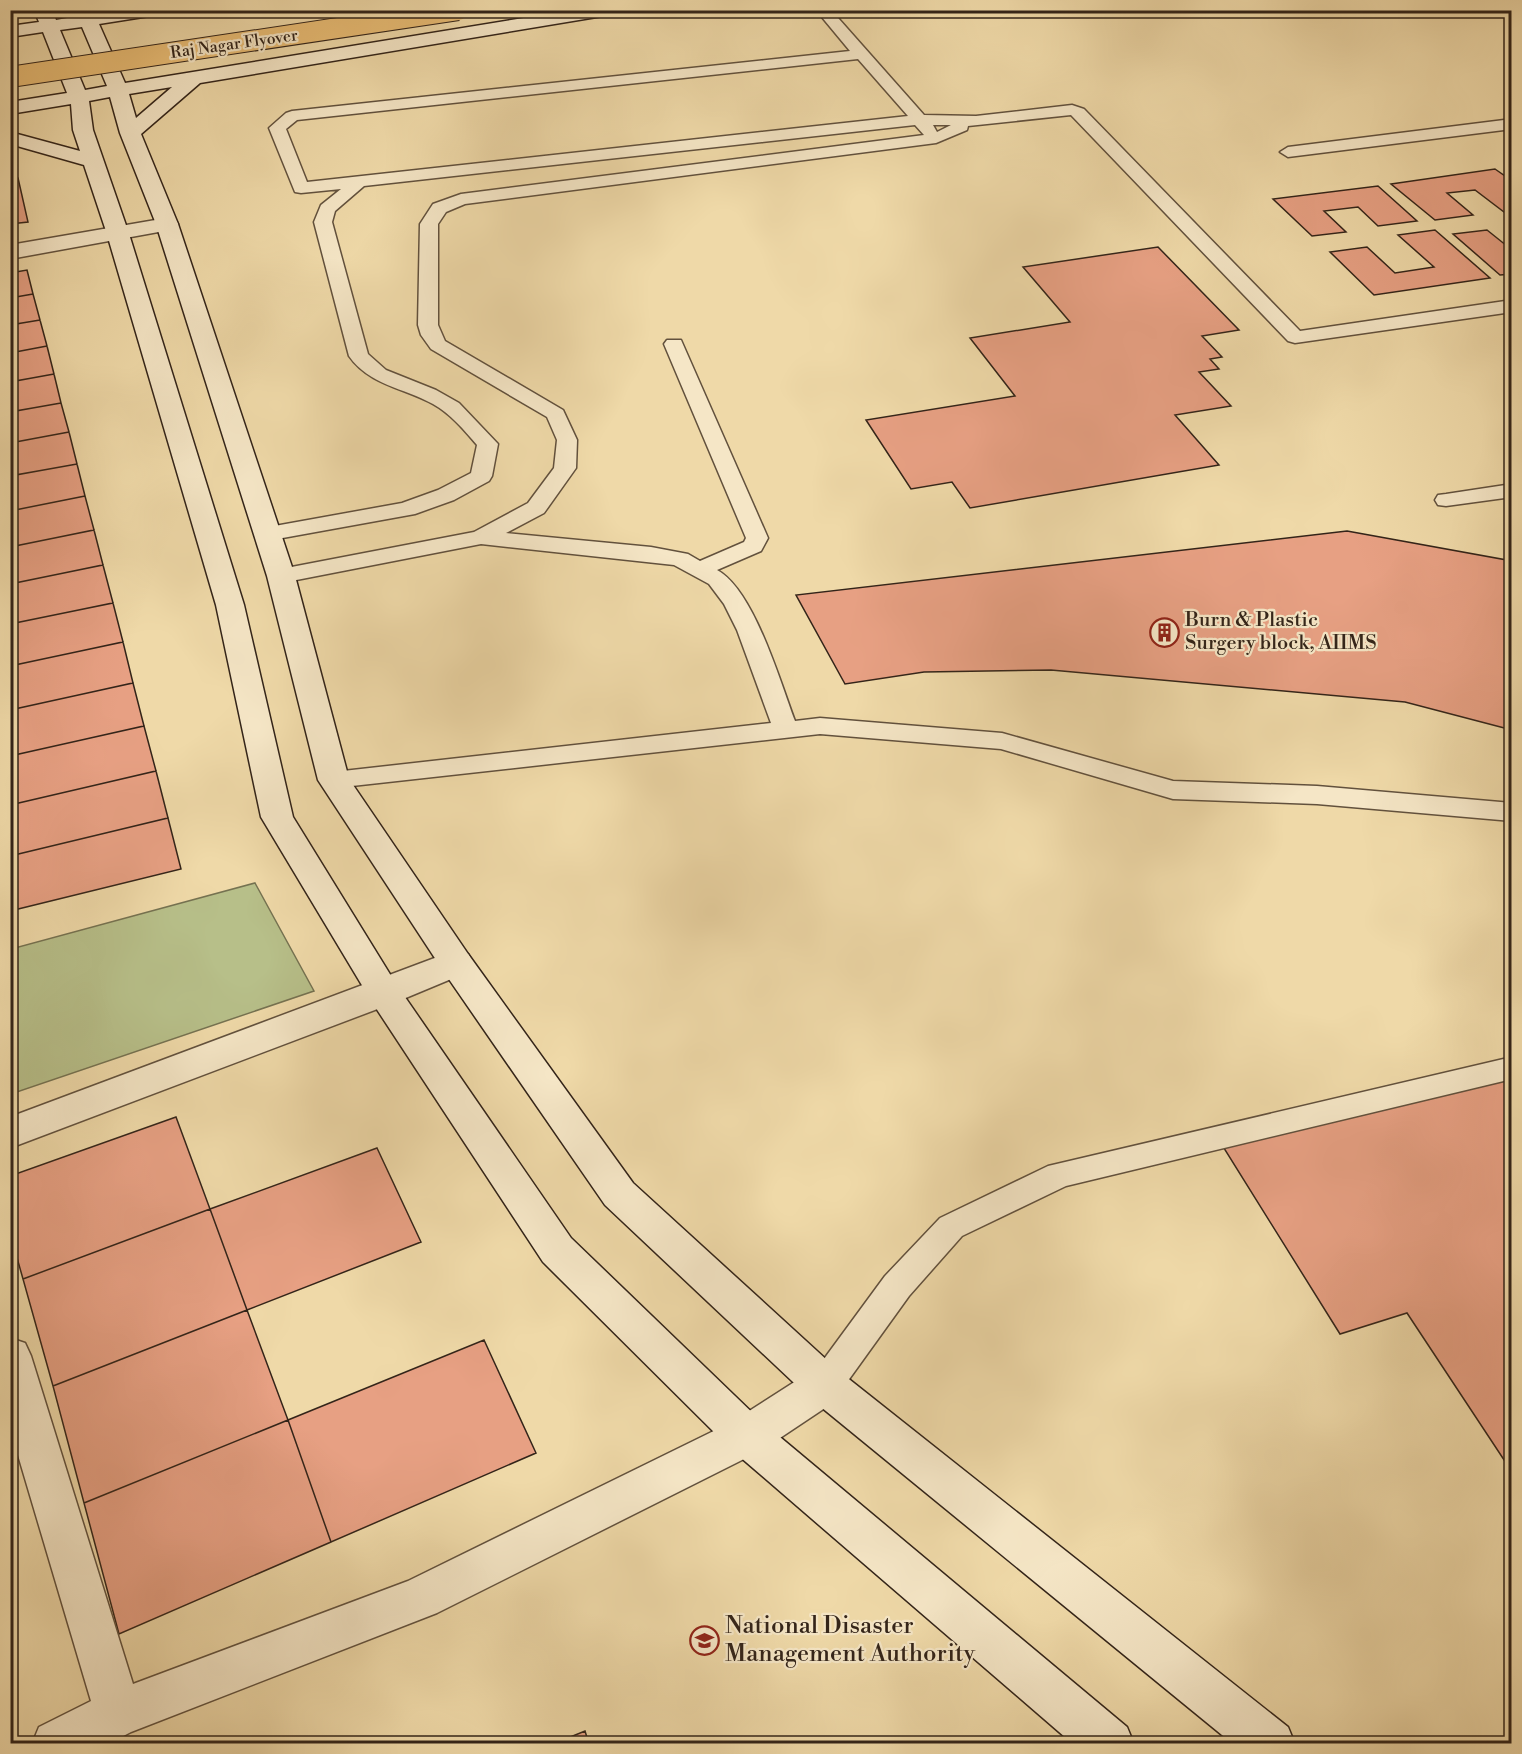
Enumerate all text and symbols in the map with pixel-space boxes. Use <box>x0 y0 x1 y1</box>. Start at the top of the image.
street label: Raj Nagar Flyover <box>169 25 299 63</box>
place label: Burn & Plastic Surgery block, AIIMS <box>1184 608 1377 656</box>
building icon: Burn & Plastic Surgery block, AIIMS <box>1148 616 1180 648</box>
place label: National Disaster Management Authority <box>725 1611 975 1669</box>
school or university icon: National Disaster Management Authority <box>688 1624 720 1656</box>

